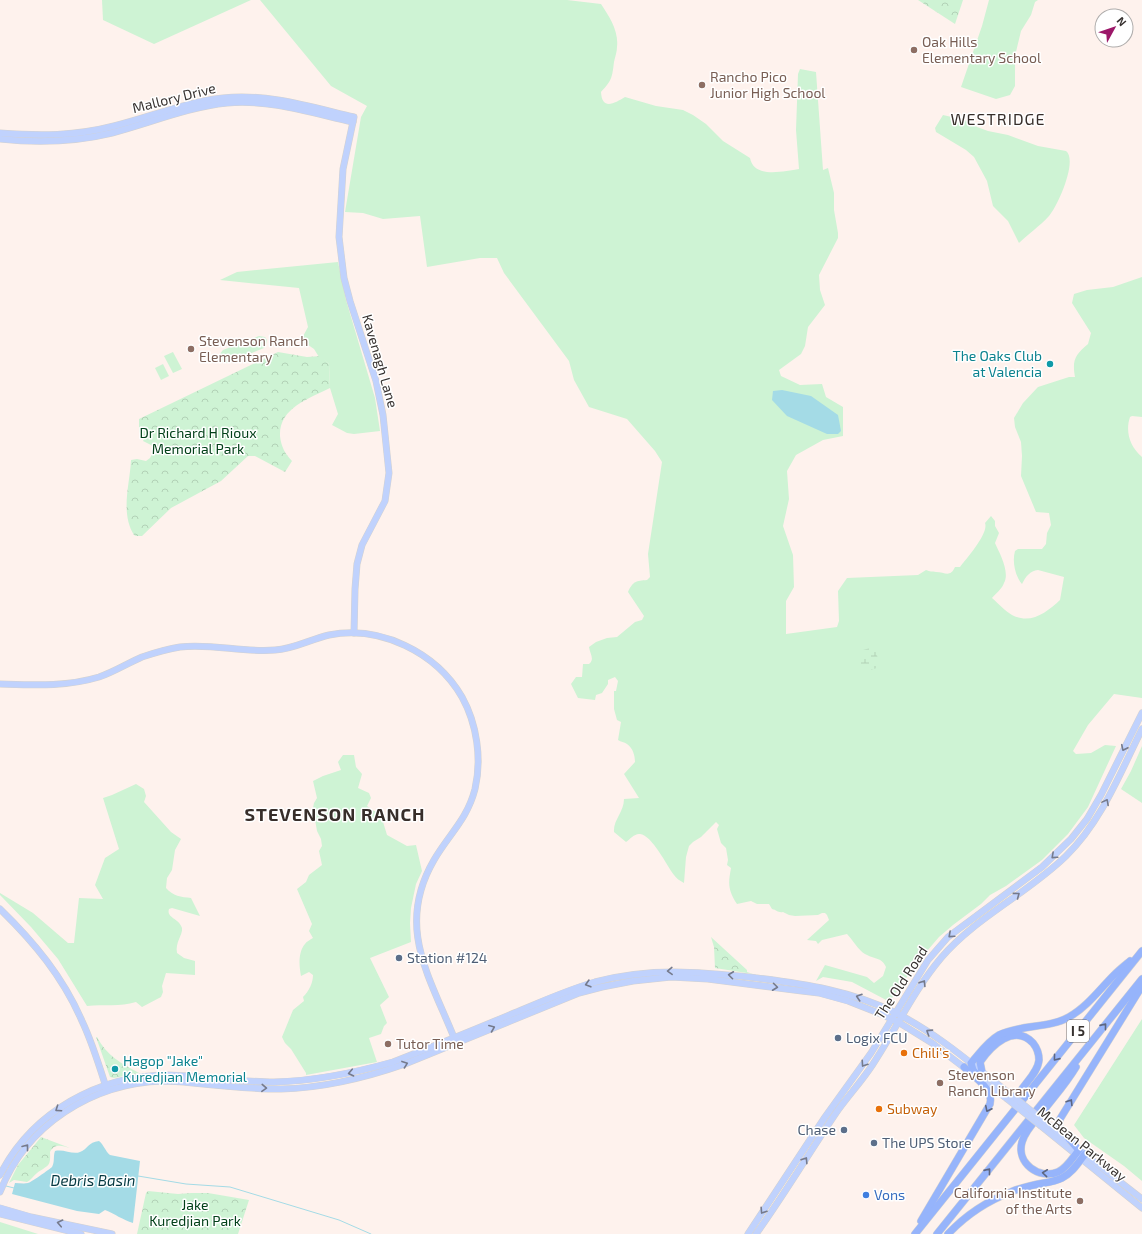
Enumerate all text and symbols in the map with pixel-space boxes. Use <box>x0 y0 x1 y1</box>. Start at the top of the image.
north arrow <box>1094 8 1134 48</box>
text: N <box>1115 14 1130 29</box>
place label: Oak Hills Elementary School <box>922 33 1042 66</box>
marker: Oak Hills Elementary School <box>909 45 919 55</box>
place label: Rancho Pico Junior High School <box>710 68 826 101</box>
street label: Mallory Drive <box>130 79 217 116</box>
marker: Rancho Pico Junior High School <box>697 80 707 90</box>
district label: WESTRIDGE <box>950 109 1046 128</box>
street label: Kavenagh Lane <box>359 312 402 409</box>
place label: Stevenson Ranch Elementary <box>199 332 308 365</box>
marker: Stevenson Ranch Elementary <box>186 344 196 354</box>
place label: The Oaks Club at Valencia <box>953 347 1042 380</box>
marker: The Oaks Club at Valencia <box>1045 359 1055 369</box>
park label: Dr Richard H Rioux Memorial Park <box>139 424 257 457</box>
one-way arrow <box>1121 744 1129 751</box>
one-way arrow <box>1101 799 1109 806</box>
district label: STEVENSON RANCH <box>245 803 425 825</box>
one-way arrow <box>1051 851 1059 859</box>
one-way arrow <box>1013 892 1020 900</box>
one-way arrow <box>948 930 956 938</box>
street label: The Old Road <box>871 943 931 1023</box>
place label: Station #124 <box>407 949 487 966</box>
marker: Station #124 <box>394 953 404 963</box>
one-way arrow <box>667 967 673 975</box>
one-way arrow <box>728 971 734 980</box>
one-way arrow <box>584 979 591 988</box>
one-way arrow <box>918 980 926 987</box>
one-way arrow <box>772 982 778 991</box>
one-way arrow <box>856 994 863 1002</box>
road number: I 5 <box>1067 1020 1089 1042</box>
one-way arrow <box>1100 1023 1107 1030</box>
one-way arrow <box>489 1025 496 1033</box>
place label: Logix FCU <box>846 1029 908 1046</box>
one-way arrow <box>926 1029 933 1036</box>
marker: Logix FCU <box>833 1033 843 1043</box>
place label: Tutor Time <box>396 1035 464 1052</box>
marker: Tutor Time <box>383 1039 393 1049</box>
place label: Chili's <box>912 1044 949 1061</box>
marker: Chili's <box>899 1048 909 1058</box>
place label: Hagop "Jake" Kuredjian Memorial <box>123 1052 248 1085</box>
one-way arrow <box>1054 1054 1061 1061</box>
one-way arrow <box>401 1060 408 1068</box>
one-way arrow <box>861 1060 869 1067</box>
marker: Hagop "Jake" Kuredjian Memorial <box>110 1064 120 1074</box>
place label: Stevenson Ranch Library <box>948 1066 1036 1099</box>
one-way arrow <box>348 1069 354 1077</box>
marker: Stevenson Ranch Library <box>935 1078 945 1088</box>
one-way arrow <box>261 1084 267 1092</box>
one-way arrow <box>1065 1099 1072 1106</box>
place label: Subway <box>887 1100 938 1117</box>
street label: McBean Parkway <box>1034 1103 1131 1185</box>
one-way arrow <box>55 1104 62 1112</box>
marker: Subway <box>874 1104 884 1114</box>
one-way arrow <box>985 1105 993 1112</box>
place label: Chase <box>798 1121 836 1138</box>
marker: Chase <box>839 1125 849 1135</box>
place label: The UPS Store <box>882 1134 971 1151</box>
marker: The UPS Store <box>869 1138 879 1148</box>
one-way arrow <box>22 1144 29 1151</box>
one-way arrow <box>801 1157 808 1164</box>
one-way arrow <box>983 1168 990 1175</box>
one-way arrow <box>1042 1169 1048 1178</box>
water label: Debris Basin <box>51 1171 136 1189</box>
place label: California Institute of the Arts <box>954 1184 1072 1217</box>
place label: Vons <box>874 1186 905 1203</box>
marker: Vons <box>861 1190 871 1200</box>
park label: Jake Kuredjian Park <box>149 1196 241 1229</box>
marker: California Institute of the Arts <box>1075 1196 1085 1206</box>
one-way arrow <box>760 1207 768 1214</box>
one-way arrow <box>57 1219 63 1228</box>

